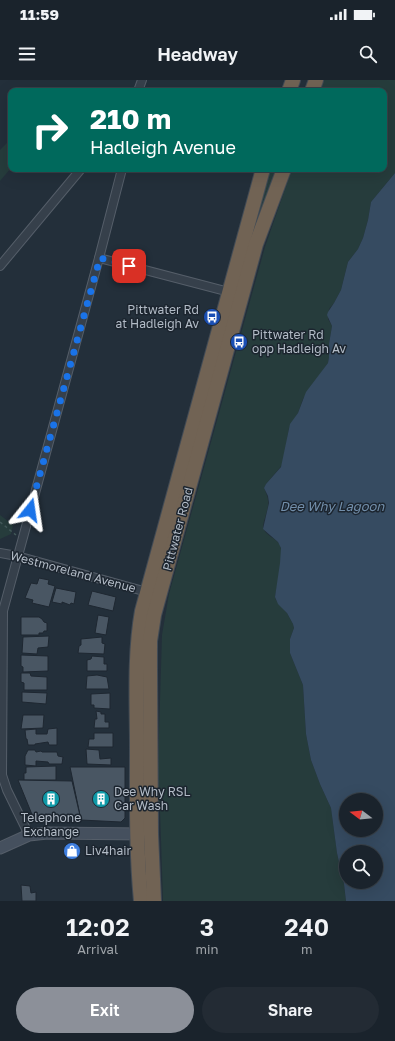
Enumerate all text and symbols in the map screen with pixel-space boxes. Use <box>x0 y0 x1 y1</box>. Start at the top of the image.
text: 11:59 <box>20 5 59 23</box>
icon: menu <box>16 43 38 65</box>
text: Headway <box>157 43 238 65</box>
icon: search <box>357 43 379 65</box>
text: 210 m <box>90 102 171 135</box>
icon: right <box>24 104 76 156</box>
text: Hadleigh Avenue <box>90 136 236 158</box>
pin <box>112 249 146 283</box>
icon: arrive <box>118 255 140 277</box>
place label: Pittwater Rd at Hadleigh Av <box>116 302 199 331</box>
bus stop icon: Pittwater Rd at Hadleigh Av <box>202 307 222 327</box>
place label: Pittwater Rd opp Hadleigh Av <box>252 327 346 356</box>
bus stop icon: Pittwater Rd opp Hadleigh Av <box>229 332 249 352</box>
street label: Pittwater Road <box>159 486 196 572</box>
position arrow <box>9 489 51 531</box>
water label: Dee Why Lagoon <box>280 498 385 514</box>
street label: Westmoreland Avenue <box>9 548 138 595</box>
place label: Dee Why RSL Car Wash <box>114 784 191 813</box>
building icon: Telephone Exchange <box>41 789 61 809</box>
building icon: Dee Why RSL Car Wash <box>91 789 111 809</box>
north arrow <box>339 793 383 837</box>
map controls <box>339 793 383 889</box>
place label: Telephone Exchange <box>21 810 81 839</box>
shop icon: Liv4hair <box>62 841 82 861</box>
place label: Liv4hair <box>85 843 131 858</box>
button: search <box>339 845 383 889</box>
text: 12:02 <box>66 912 130 941</box>
text: 3 <box>200 912 214 941</box>
text: 240 <box>284 912 329 941</box>
text: Arrival <box>77 941 118 957</box>
text: min <box>195 941 218 957</box>
text: m <box>301 941 312 957</box>
button: Exit <box>16 987 194 1033</box>
button: Share <box>202 987 379 1033</box>

